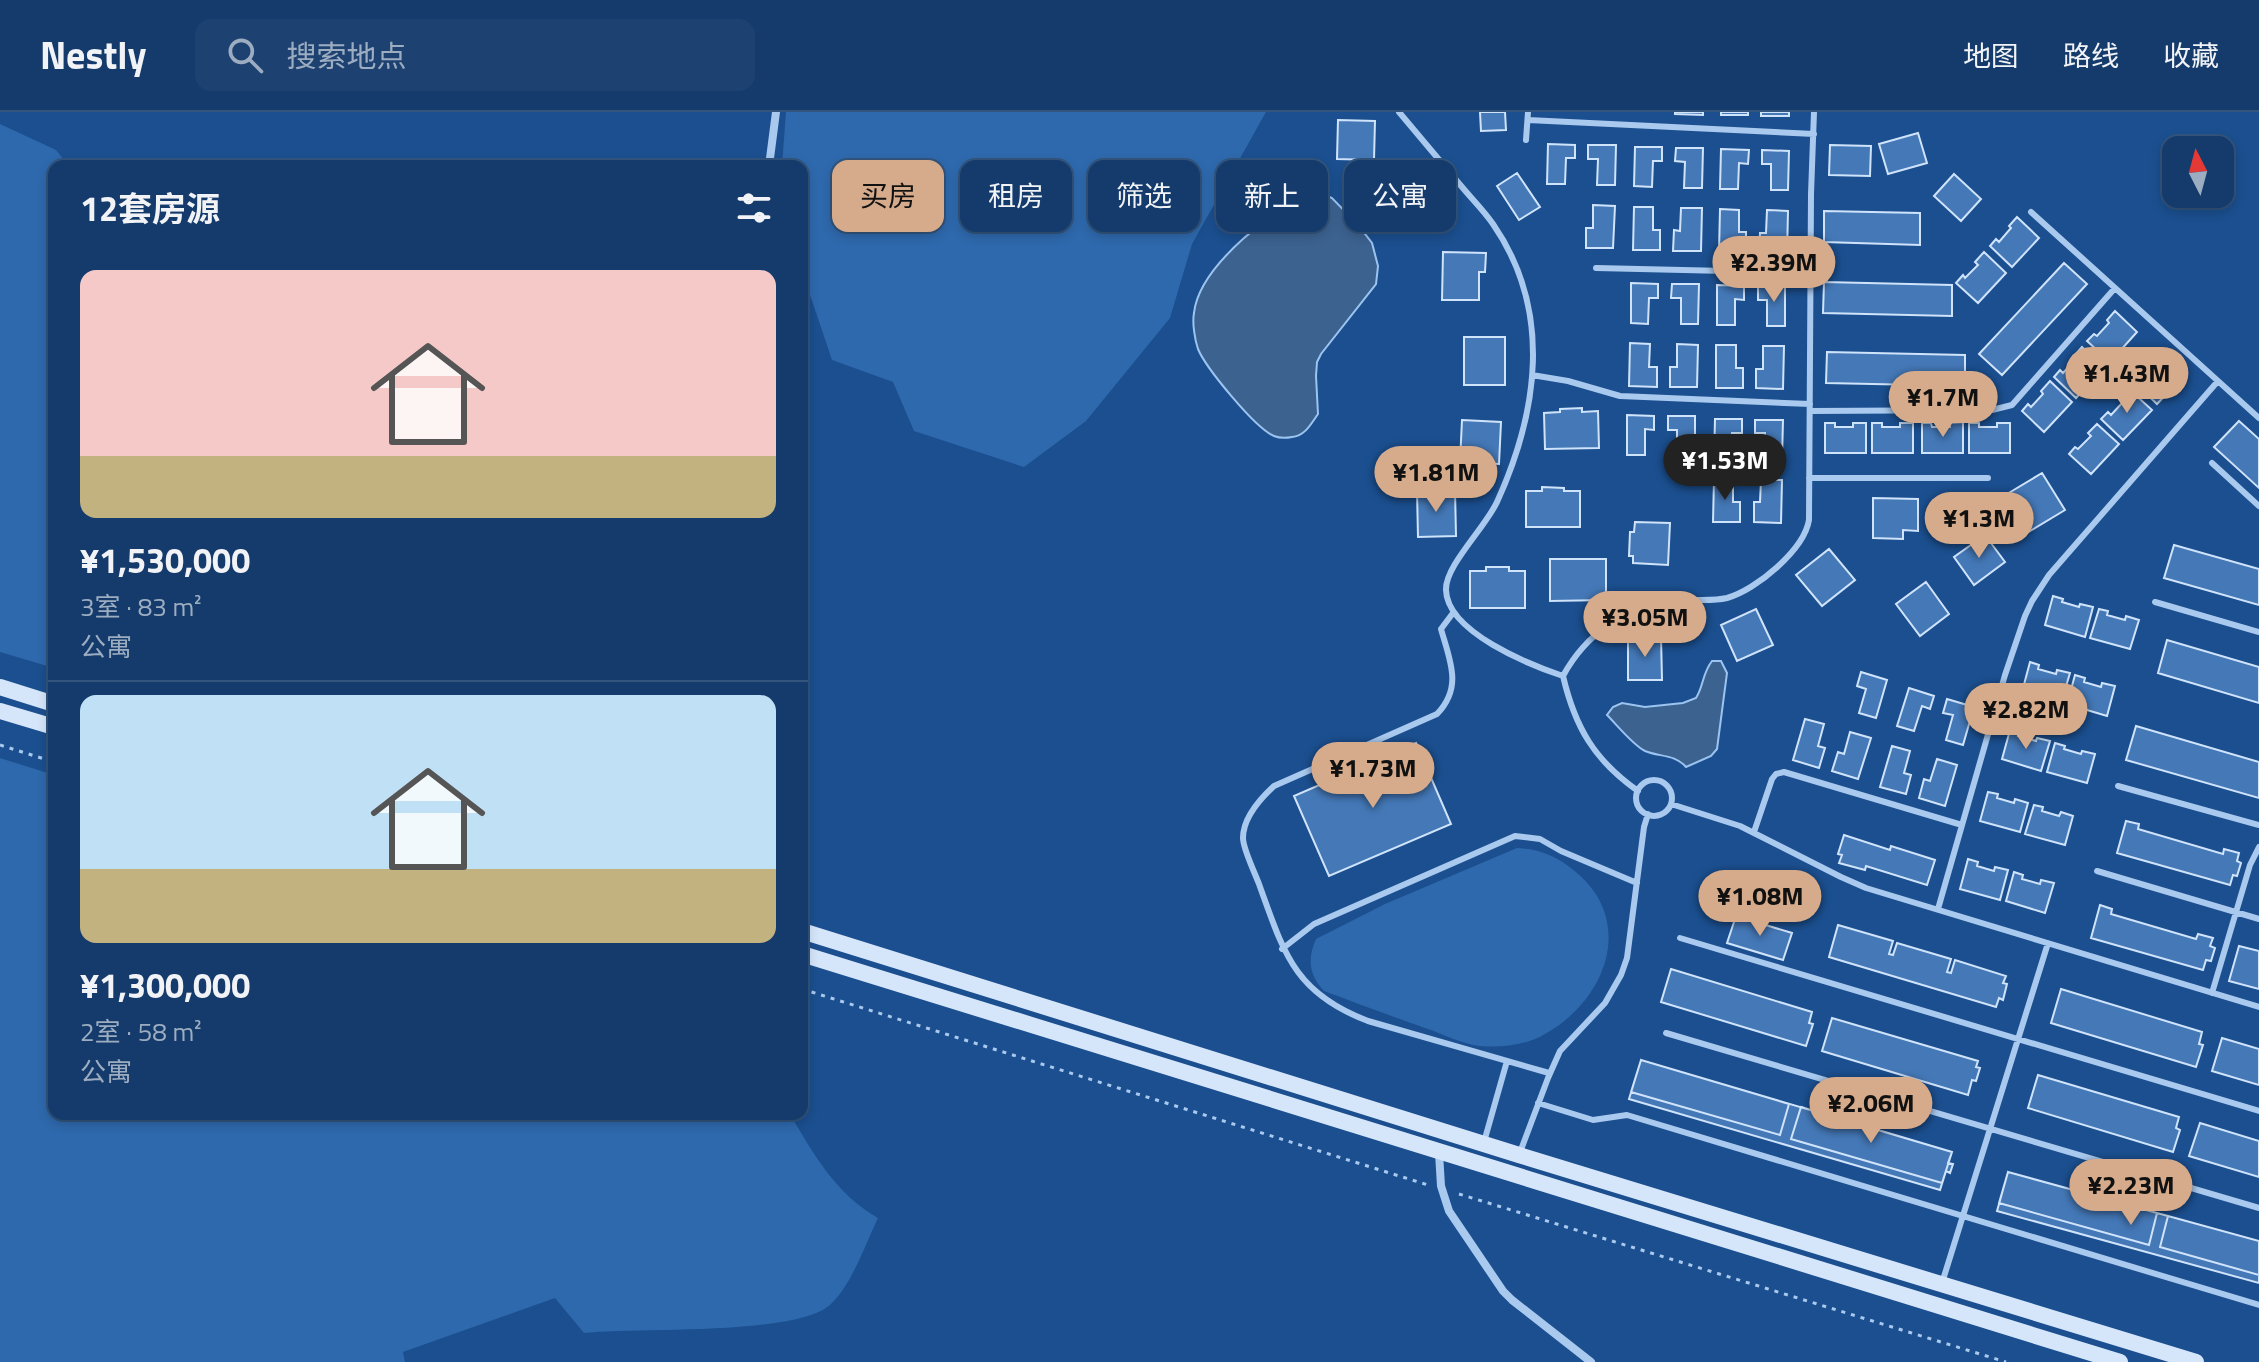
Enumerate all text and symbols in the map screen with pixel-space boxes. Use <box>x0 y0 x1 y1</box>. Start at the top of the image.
search box <box>195 19 755 91</box>
text: Nestly <box>40 26 147 84</box>
icon: search <box>223 33 267 77</box>
text: 搜索地点 <box>287 33 407 79</box>
text: 地图 <box>1963 34 2019 77</box>
text: 路线 <box>2063 34 2119 77</box>
text: 收藏 <box>2163 34 2219 77</box>
north arrow <box>2162 136 2234 208</box>
map controls <box>2162 136 2234 208</box>
chip: 买房 <box>832 160 944 232</box>
chip: 租房 <box>960 160 1072 232</box>
chip: 筛选 <box>1088 160 1200 232</box>
chip: 新上 <box>1216 160 1328 232</box>
chip: 公寓 <box>1344 160 1456 232</box>
text: 12套房源 <box>80 182 220 234</box>
icon: filters <box>732 186 776 230</box>
pin: ¥2.39M <box>1709 236 1839 304</box>
text: ¥2.39M <box>1730 242 1818 281</box>
icon: home <box>356 322 500 466</box>
pin: ¥1.43M <box>2062 347 2192 415</box>
text: ¥1.43M <box>2083 353 2171 392</box>
pin: ¥1.7M <box>1887 371 1999 439</box>
text: ¥1.7M <box>1907 377 1979 416</box>
pin: ¥1.53M <box>1660 434 1790 502</box>
text: ¥1.53M <box>1681 440 1769 479</box>
pin: ¥1.81M <box>1371 446 1501 514</box>
text: ¥1.81M <box>1392 452 1480 491</box>
pin: ¥1.3M <box>1923 492 2035 560</box>
text: ¥1.3M <box>1943 498 2015 537</box>
text: ¥1,530,000 <box>80 534 250 586</box>
text: 3室 · 83 m² <box>80 587 202 626</box>
pin: ¥3.05M <box>1580 591 1710 659</box>
text: ¥3.05M <box>1601 597 1689 636</box>
text: 公寓 <box>80 627 132 666</box>
pin: ¥2.82M <box>1961 683 2091 751</box>
text: ¥2.82M <box>1982 689 2070 728</box>
pin: ¥1.73M <box>1308 742 1438 810</box>
icon: home <box>356 747 500 891</box>
text: ¥1.73M <box>1329 748 1417 787</box>
pin: ¥1.08M <box>1695 870 1825 938</box>
text: ¥1.08M <box>1716 876 1804 915</box>
text: ¥1,300,000 <box>80 959 250 1011</box>
text: 2室 · 58 m² <box>80 1012 202 1051</box>
text: 公寓 <box>80 1052 132 1091</box>
pin: ¥2.06M <box>1806 1077 1936 1145</box>
text: ¥2.06M <box>1827 1083 1915 1122</box>
pin: ¥2.23M <box>2066 1159 2196 1227</box>
text: ¥2.23M <box>2087 1165 2175 1204</box>

